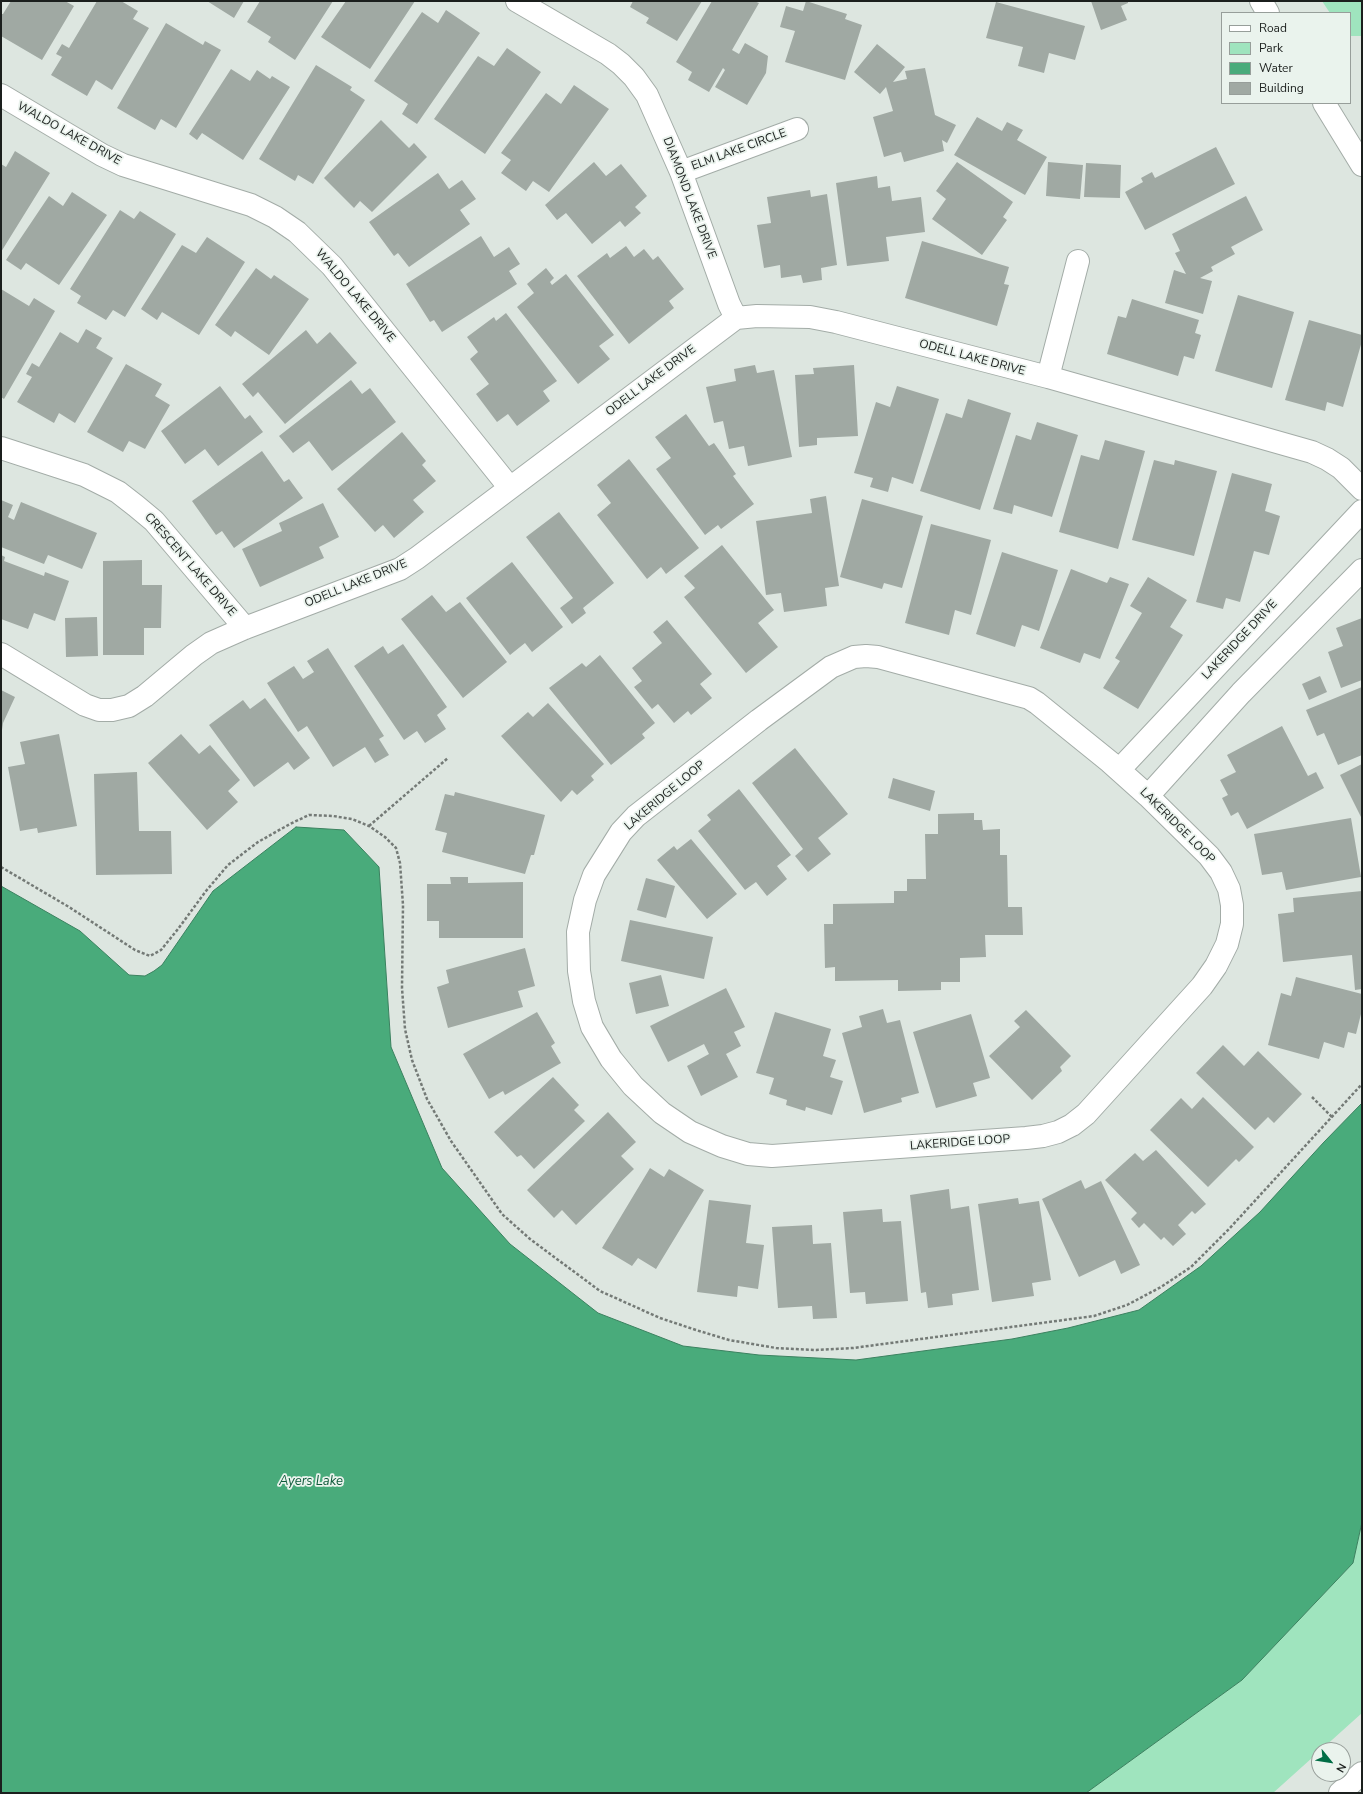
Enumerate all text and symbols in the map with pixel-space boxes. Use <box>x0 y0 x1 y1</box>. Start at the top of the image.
legend <box>1221 12 1351 104</box>
text: Road <box>1259 20 1287 36</box>
text: Park <box>1259 40 1283 56</box>
text: Water <box>1259 60 1293 76</box>
text: Building <box>1259 80 1304 96</box>
street label: WALDO LAKE DRIVE <box>14 99 124 169</box>
street label: ELM LAKE CIRCLE <box>689 126 789 174</box>
street label: DIAMOND LAKE DRIVE <box>659 135 719 261</box>
street label: WALDO LAKE DRIVE <box>312 247 398 345</box>
street label: ODELL LAKE DRIVE <box>917 337 1027 379</box>
street label: ODELL LAKE DRIVE <box>603 342 699 420</box>
street label: CRESCENT LAKE DRIVE <box>141 510 239 620</box>
street label: ODELL LAKE DRIVE <box>303 557 409 611</box>
street label: LAKERIDGE DRIVE <box>1199 597 1281 683</box>
street label: LAKERIDGE LOOP <box>622 758 708 834</box>
street label: LAKERIDGE LOOP <box>1136 785 1218 867</box>
street label: LAKERIDGE LOOP <box>909 1132 1011 1154</box>
water label: Ayers Lake <box>279 1474 343 1490</box>
north arrow <box>1311 1742 1351 1782</box>
text: N <box>1332 1760 1350 1775</box>

